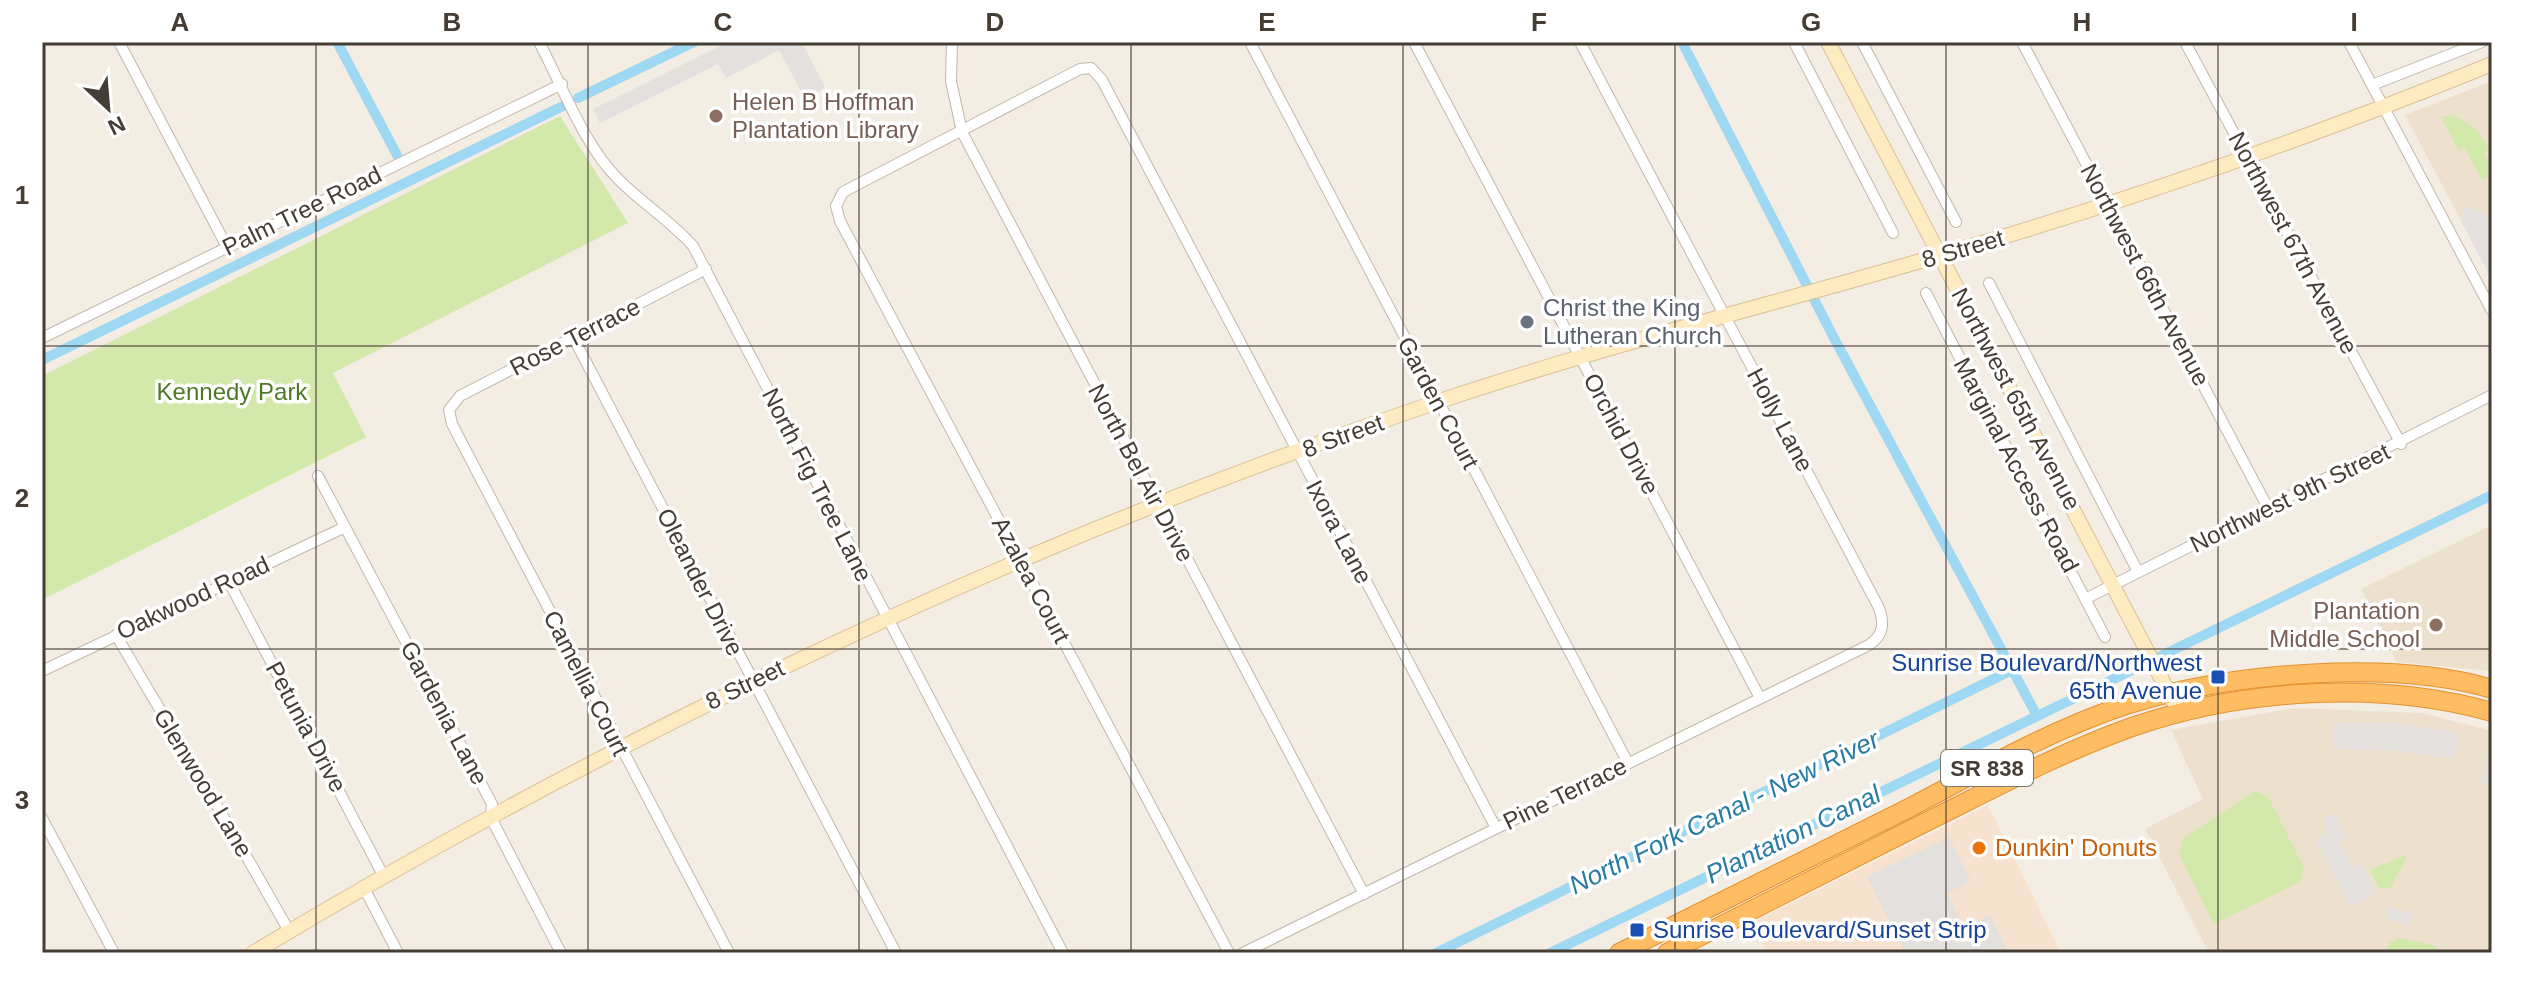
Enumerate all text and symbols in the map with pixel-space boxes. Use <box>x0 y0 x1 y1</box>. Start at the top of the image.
text: A <box>171 7 190 37</box>
text: B <box>443 7 461 37</box>
text: C <box>714 7 733 37</box>
text: D <box>986 7 1004 37</box>
text: E <box>1258 7 1276 37</box>
text: F <box>1531 7 1547 37</box>
text: G <box>1801 7 1821 37</box>
text: H <box>2073 7 2091 37</box>
text: I <box>2350 7 2358 37</box>
north arrow <box>68 68 148 148</box>
place label: Helen B Hoffman Plantation Library <box>732 88 919 143</box>
marker: Helen B Hoffman Plantation Library <box>707 107 725 125</box>
text: N <box>104 111 129 140</box>
street label: Northwest 67th Avenue <box>2223 127 2364 358</box>
street label: Northwest 66th Avenue <box>2075 159 2216 390</box>
street label: Palm Tree Road <box>218 160 386 261</box>
text: 1 <box>15 180 29 210</box>
street label: 8 Street <box>1919 224 2007 273</box>
street label: Northwest 65th Avenue <box>1946 283 2087 514</box>
street label: Rose Terrace <box>505 292 644 381</box>
place label: Christ the King Lutheran Church <box>1543 294 1722 349</box>
marker: Christ the King Lutheran Church <box>1518 313 1536 331</box>
street label: Garden Court <box>1392 332 1485 474</box>
street label: Marginal Access Road <box>1948 353 2084 577</box>
street label: Holly Lane <box>1742 363 1819 476</box>
street label: Orchid Drive <box>1578 369 1665 499</box>
park label: Kennedy Park <box>157 378 308 405</box>
street label: North Bel Air Drive <box>1083 379 1200 566</box>
street label: North Fig Tree Lane <box>757 384 878 586</box>
street label: 8 Street <box>1299 408 1387 463</box>
street label: Northwest 9th Street <box>2186 437 2394 558</box>
street label: Ixora Lane <box>1301 475 1378 588</box>
text: 2 <box>15 483 29 513</box>
street label: Oleander Drive <box>652 504 749 660</box>
street label: Azalea Court <box>987 512 1076 648</box>
street label: Oakwood Road <box>112 550 273 645</box>
place label: Plantation Middle School <box>2269 597 2420 652</box>
street label: Camellia Court <box>538 606 635 760</box>
marker: Plantation Middle School <box>2427 616 2445 634</box>
street label: Gardenia Lane <box>395 636 494 789</box>
place label: Sunrise Boulevard/Northwest 65th Avenue <box>1891 649 2202 704</box>
street label: 8 Street <box>701 654 789 715</box>
street label: Petunia Drive <box>261 657 352 797</box>
marker: Sunrise Boulevard/Northwest 65th Avenue <box>2209 668 2227 686</box>
street label: Glenwood Lane <box>149 704 258 862</box>
water label: North Fork Canal - New River <box>1564 723 1885 900</box>
road number: SR 838 <box>1941 750 2033 786</box>
street label: Pine Terrace <box>1499 752 1631 835</box>
water label: Plantation Canal <box>1701 778 1886 889</box>
text: 3 <box>15 785 29 815</box>
place label: Dunkin' Donuts <box>1995 834 2157 861</box>
marker: Dunkin' Donuts <box>1970 839 1988 857</box>
place label: Sunrise Boulevard/Sunset Strip <box>1653 916 1987 943</box>
marker: Sunrise Boulevard/Sunset Strip <box>1628 921 1646 939</box>

